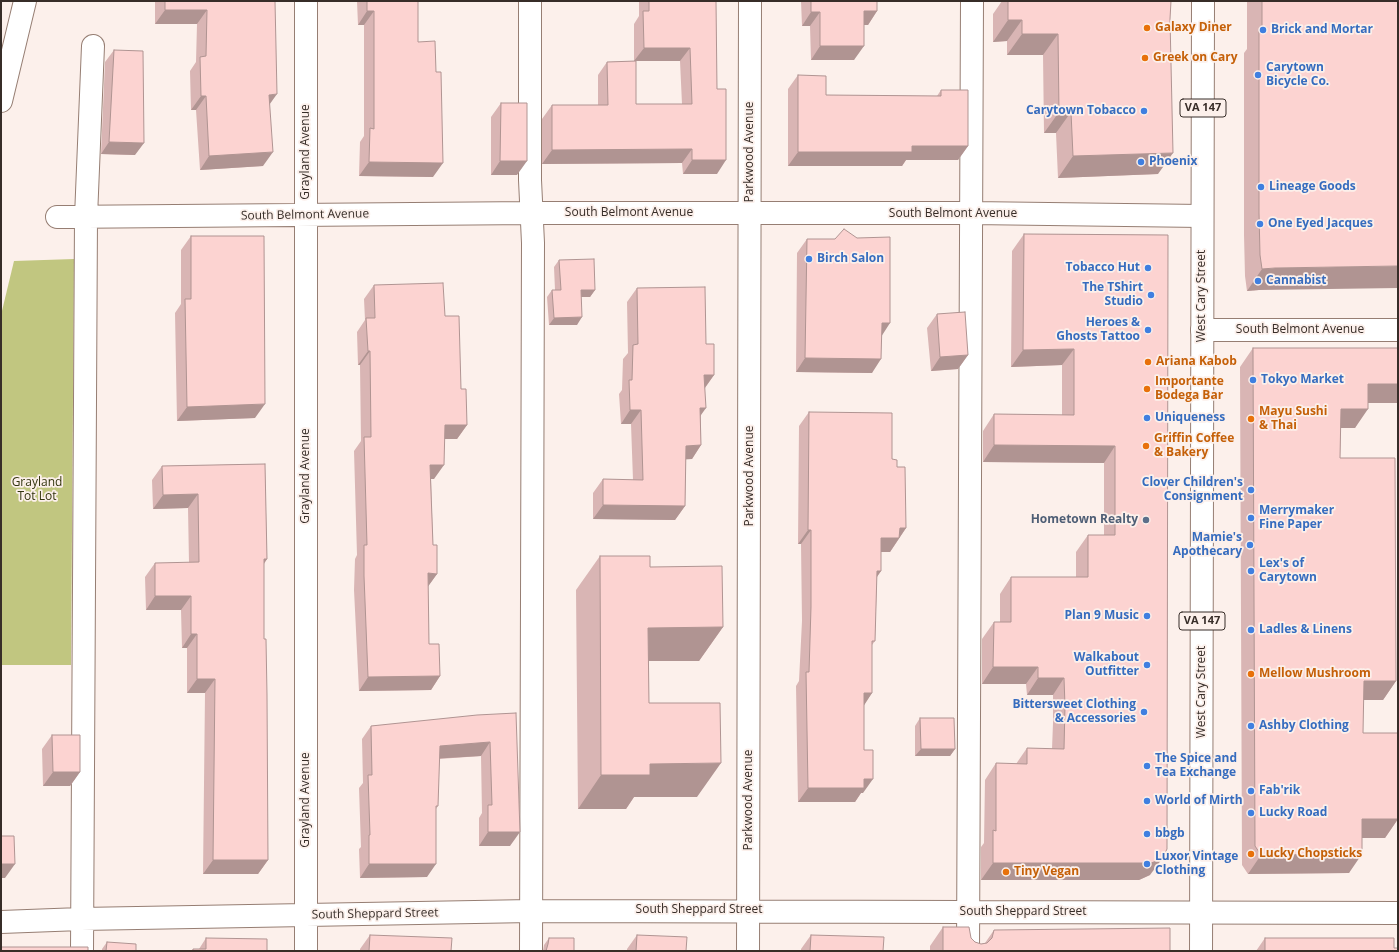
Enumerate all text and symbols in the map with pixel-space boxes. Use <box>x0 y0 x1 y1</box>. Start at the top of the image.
place label: Galaxy Diner <box>1155 21 1232 35</box>
marker: Galaxy Diner <box>1142 23 1152 33</box>
place label: Brick and Mortar <box>1271 23 1373 37</box>
marker: Brick and Mortar <box>1258 25 1268 35</box>
place label: Greek on Cary <box>1153 51 1237 65</box>
marker: Greek on Cary <box>1140 53 1150 63</box>
place label: Carytown Bicycle Co. <box>1266 61 1329 89</box>
marker: Carytown Bicycle Co. <box>1253 70 1263 80</box>
road number: VA 147 <box>1180 99 1226 117</box>
street label: Parkwood Avenue <box>743 101 757 203</box>
street label: Grayland Avenue <box>299 104 313 200</box>
place label: Carytown Tobacco <box>1026 104 1136 118</box>
marker: Carytown Tobacco <box>1139 106 1149 116</box>
place label: Phoenix <box>1149 155 1197 169</box>
marker: Phoenix <box>1136 157 1146 167</box>
place label: Lineage Goods <box>1269 180 1356 194</box>
marker: Lineage Goods <box>1256 182 1266 192</box>
street label: South Belmont Avenue <box>565 206 693 220</box>
street label: South Belmont Avenue <box>241 207 369 223</box>
street label: South Belmont Avenue <box>889 207 1017 221</box>
place label: One Eyed Jacques <box>1268 217 1373 231</box>
marker: One Eyed Jacques <box>1255 219 1265 229</box>
street label: West Cary Street <box>1195 250 1209 342</box>
place label: Birch Salon <box>817 252 884 266</box>
marker: Birch Salon <box>804 254 814 264</box>
place label: Tobacco Hut <box>1066 261 1140 275</box>
marker: Tobacco Hut <box>1143 263 1153 273</box>
place label: Cannabist <box>1266 274 1326 288</box>
marker: Cannabist <box>1253 276 1263 286</box>
place label: The TShirt Studio <box>1082 281 1143 309</box>
marker: The TShirt Studio <box>1146 290 1156 300</box>
place label: Heroes & Ghosts Tattoo <box>1056 316 1140 344</box>
street label: South Belmont Avenue <box>1236 323 1364 337</box>
marker: Heroes & Ghosts Tattoo <box>1143 325 1153 335</box>
place label: Ariana Kabob <box>1156 355 1237 369</box>
marker: Ariana Kabob <box>1143 357 1153 367</box>
place label: Tokyo Market <box>1261 373 1344 387</box>
place label: Importante Bodega Bar <box>1155 375 1224 403</box>
marker: Tokyo Market <box>1248 375 1258 385</box>
marker: Importante Bodega Bar <box>1142 384 1152 394</box>
place label: Mayu Sushi & Thai <box>1259 405 1327 433</box>
place label: Uniqueness <box>1155 411 1225 425</box>
marker: Uniqueness <box>1142 413 1152 423</box>
marker: Mayu Sushi & Thai <box>1246 414 1256 424</box>
street label: Parkwood Avenue <box>743 425 757 527</box>
street label: Grayland Avenue <box>299 428 313 524</box>
place label: Griffin Coffee & Bakery <box>1154 432 1234 460</box>
marker: Griffin Coffee & Bakery <box>1141 441 1151 451</box>
park label: Grayland Tot Lot <box>12 476 62 504</box>
place label: Clover Children's Consignment <box>1142 476 1243 504</box>
marker: Clover Children's Consignment <box>1246 485 1256 495</box>
place label: Merrymaker Fine Paper <box>1259 504 1334 532</box>
place label: Hometown Realty <box>1031 513 1138 527</box>
marker: Merrymaker Fine Paper <box>1246 513 1256 523</box>
marker: Hometown Realty <box>1141 515 1151 525</box>
place label: Mamie's Apothecary <box>1173 531 1242 559</box>
marker: Mamie's Apothecary <box>1245 540 1255 550</box>
place label: Lex's of Carytown <box>1259 557 1317 585</box>
marker: Lex's of Carytown <box>1246 566 1256 576</box>
place label: Plan 9 Music <box>1065 609 1139 623</box>
marker: Plan 9 Music <box>1142 611 1152 621</box>
road number: VA 147 <box>1179 612 1225 630</box>
place label: Ladles & Linens <box>1259 623 1352 637</box>
marker: Ladles & Linens <box>1246 625 1256 635</box>
street label: West Cary Street <box>1195 646 1209 738</box>
place label: Walkabout Outfitter <box>1074 651 1139 679</box>
marker: Walkabout Outfitter <box>1142 660 1152 670</box>
place label: Mellow Mushroom <box>1259 667 1371 681</box>
marker: Mellow Mushroom <box>1246 669 1256 679</box>
place label: Bittersweet Clothing & Accessories <box>1012 698 1136 726</box>
marker: Bittersweet Clothing & Accessories <box>1139 707 1149 717</box>
place label: Ashby Clothing <box>1259 719 1349 733</box>
marker: Ashby Clothing <box>1246 721 1256 731</box>
street label: Parkwood Avenue <box>742 749 756 851</box>
street label: Grayland Avenue <box>299 752 313 848</box>
place label: The Spice and Tea Exchange <box>1155 752 1237 780</box>
marker: The Spice and Tea Exchange <box>1142 761 1152 771</box>
place label: Fab'rik <box>1259 784 1300 798</box>
marker: Fab'rik <box>1246 786 1256 796</box>
place label: World of Mirth <box>1155 794 1243 808</box>
marker: World of Mirth <box>1142 796 1152 806</box>
place label: Lucky Road <box>1259 806 1327 820</box>
marker: Lucky Road <box>1246 808 1256 818</box>
place label: bbgb <box>1155 827 1185 841</box>
marker: bbgb <box>1142 829 1152 839</box>
place label: Lucky Chopsticks <box>1259 847 1362 861</box>
marker: Lucky Chopsticks <box>1246 849 1256 859</box>
place label: Luxor Vintage Clothing <box>1155 850 1238 878</box>
marker: Luxor Vintage Clothing <box>1142 859 1152 869</box>
place label: Tiny Vegan <box>1014 865 1079 879</box>
marker: Tiny Vegan <box>1001 867 1011 877</box>
street label: South Sheppard Street <box>636 903 762 917</box>
street label: South Sheppard Street <box>960 905 1086 919</box>
street label: South Sheppard Street <box>311 906 439 922</box>

